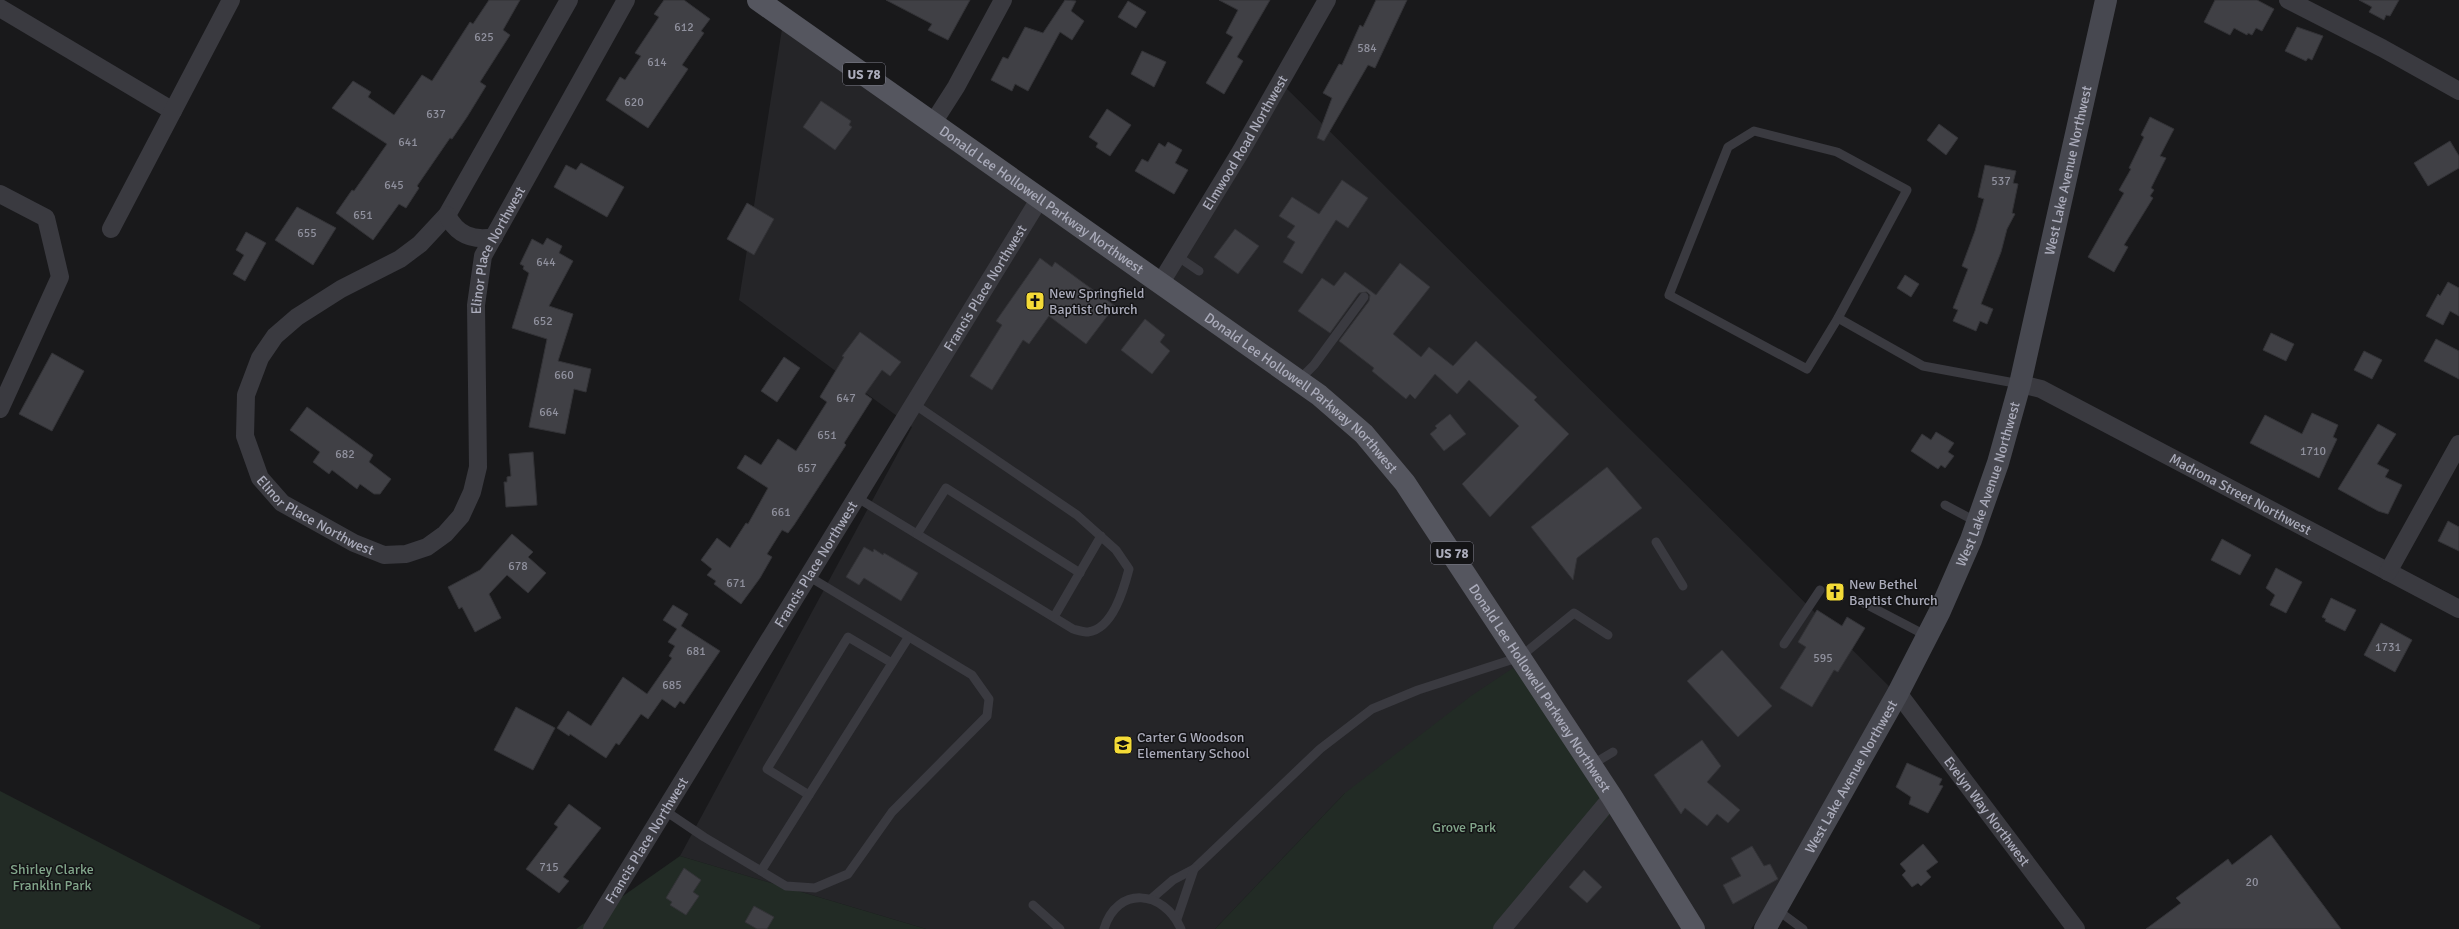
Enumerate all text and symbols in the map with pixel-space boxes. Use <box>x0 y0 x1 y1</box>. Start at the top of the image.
house number: 612 <box>674 20 694 35</box>
house number: 625 <box>474 30 494 45</box>
house number: 584 <box>1357 41 1377 56</box>
house number: 614 <box>647 55 667 70</box>
road number: US 78 <box>843 63 885 85</box>
street label: Elmwood Road Northwest <box>1199 72 1291 213</box>
street label: West Lake Avenue Northwest <box>2041 84 2096 257</box>
house number: 620 <box>624 95 644 110</box>
house number: 637 <box>426 107 446 122</box>
street label: Donald Lee Hollowell Parkway Northwest <box>936 122 1147 278</box>
house number: 641 <box>398 135 418 150</box>
house number: 537 <box>1991 174 2011 189</box>
house number: 645 <box>384 178 404 193</box>
street label: Elinor Place Northwest <box>468 183 529 314</box>
house number: 651 <box>353 208 373 223</box>
street label: Francis Place Northwest <box>940 222 1031 354</box>
house number: 655 <box>297 226 317 241</box>
house number: 644 <box>536 255 556 270</box>
place label: New Springfield Baptist Church <box>1049 285 1145 318</box>
church icon: New Springfield Baptist Church <box>1024 290 1046 312</box>
street label: Donald Lee Hollowell Parkway Northwest <box>1201 309 1401 477</box>
house number: 652 <box>533 314 553 329</box>
house number: 660 <box>554 368 574 383</box>
house number: 647 <box>836 391 856 406</box>
street label: West Lake Avenue Northwest <box>1952 400 2024 569</box>
house number: 664 <box>539 405 559 420</box>
house number: 651 <box>817 428 837 443</box>
house number: 1710 <box>2300 444 2326 459</box>
house number: 682 <box>335 447 355 462</box>
street label: Madrona Street Northwest <box>2166 450 2314 539</box>
house number: 657 <box>797 461 817 476</box>
street label: Elinor Place Northwest <box>253 472 377 559</box>
street label: Francis Place Northwest <box>771 498 861 631</box>
house number: 661 <box>771 505 791 520</box>
road number: US 78 <box>1431 542 1473 564</box>
house number: 678 <box>508 559 528 574</box>
house number: 671 <box>726 576 746 591</box>
place label: New Bethel Baptist Church <box>1849 576 1938 609</box>
street label: Donald Lee Hollowell Parkway Northwest <box>1465 581 1614 796</box>
church icon: New Bethel Baptist Church <box>1824 581 1846 603</box>
house number: 1731 <box>2375 640 2401 655</box>
house number: 681 <box>686 644 706 659</box>
house number: 595 <box>1813 651 1833 666</box>
house number: 685 <box>662 678 682 693</box>
street label: West Lake Avenue Northwest <box>1801 697 1901 856</box>
place label: Carter G Woodson Elementary School <box>1137 729 1250 762</box>
school or university icon: Carter G Woodson Elementary School <box>1112 734 1134 756</box>
street label: Evelyn Way Northwest <box>1940 753 2034 870</box>
street label: Francis Place Northwest <box>602 774 692 907</box>
park label: Grove Park <box>1432 819 1496 836</box>
house number: 715 <box>539 860 559 875</box>
park label: Shirley Clarke Franklin Park <box>10 861 94 894</box>
house number: 20 <box>2246 875 2258 890</box>

